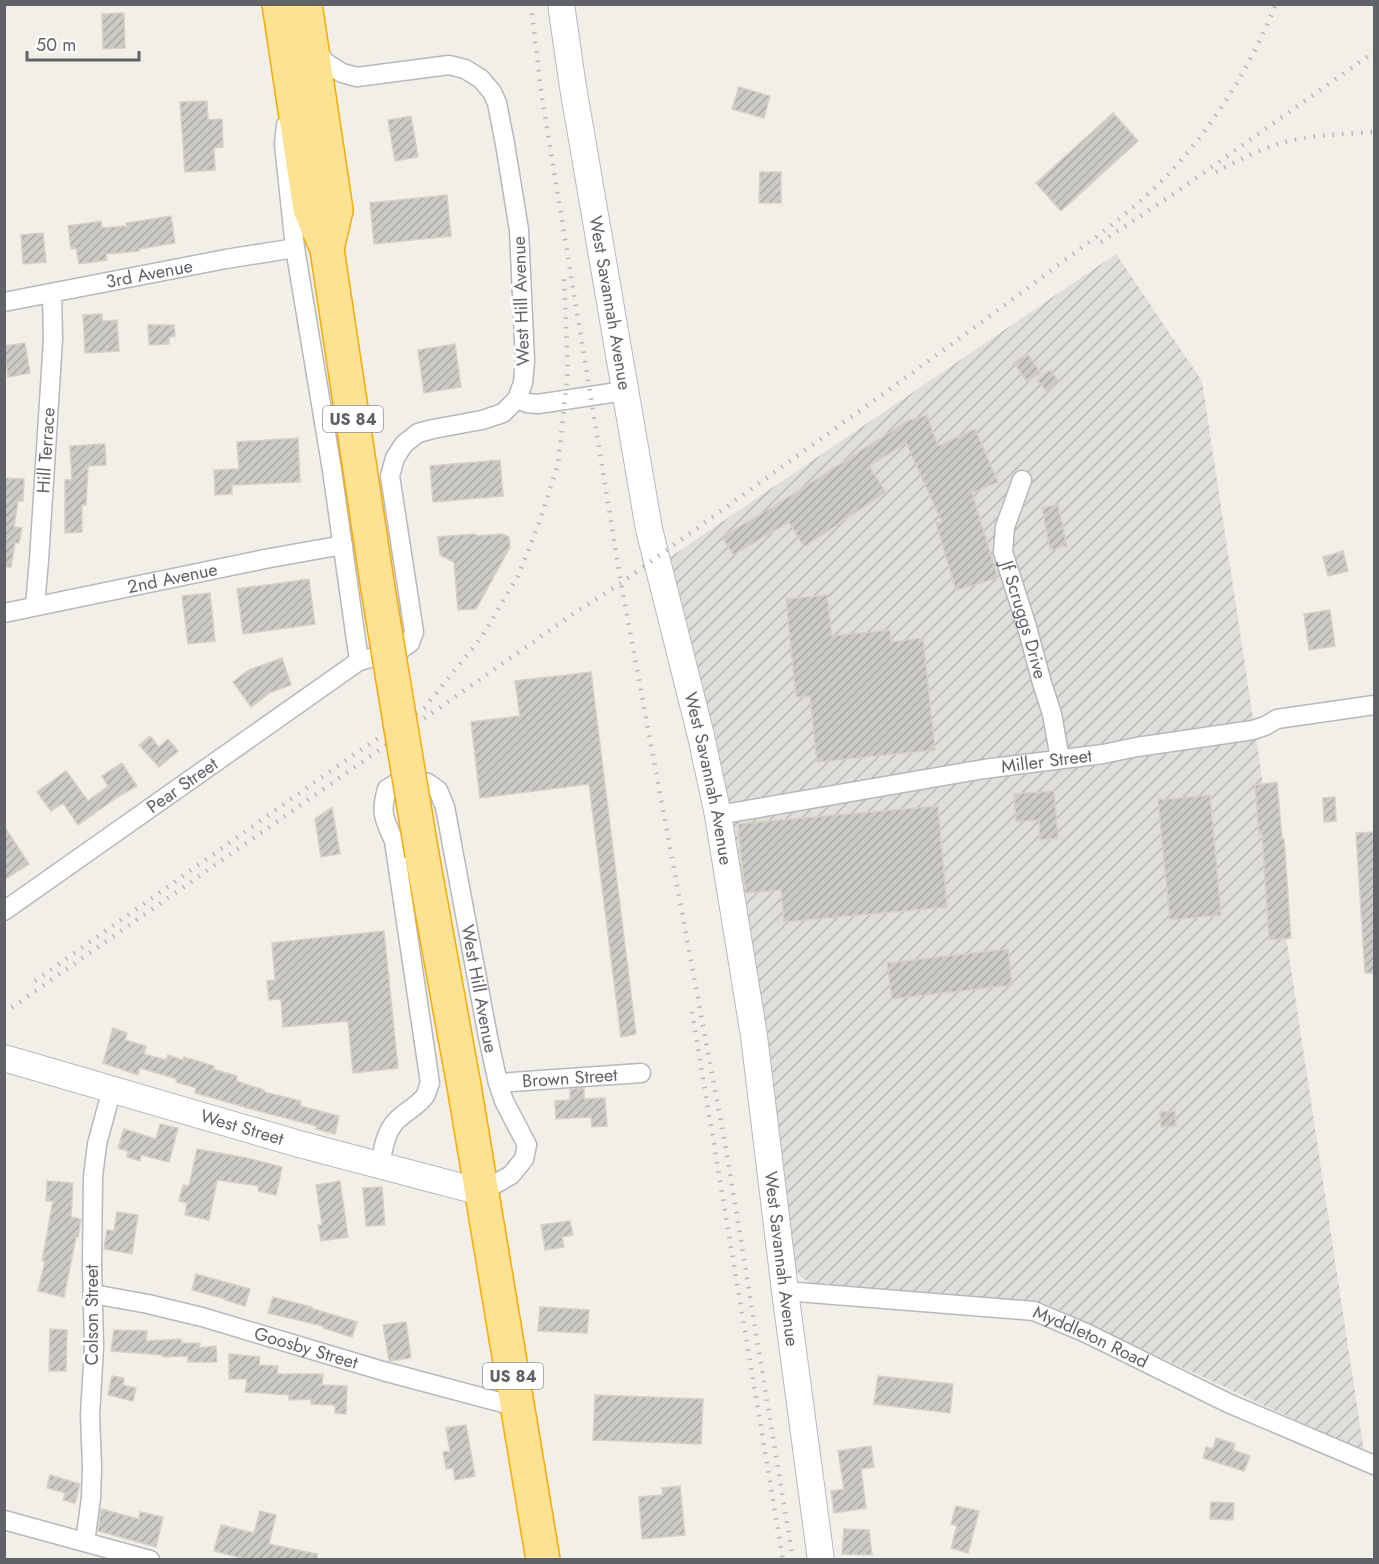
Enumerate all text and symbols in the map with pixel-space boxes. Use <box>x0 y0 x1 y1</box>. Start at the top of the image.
scale bar <box>27 24 140 62</box>
text: 50 m <box>36 32 76 58</box>
street label: West Savannah Avenue <box>582 214 638 392</box>
street label: West Hill Avenue <box>506 236 536 366</box>
street label: 3rd Avenue <box>104 253 195 295</box>
road number: US 84 <box>323 406 383 432</box>
street label: Hill Terrace <box>30 407 62 494</box>
street label: Jf Scruggs Drive <box>993 555 1053 682</box>
street label: 2nd Avenue <box>125 556 220 600</box>
street label: West Savannah Avenue <box>677 689 739 867</box>
street label: Miller Street <box>1000 742 1094 780</box>
street label: Pear Street <box>141 751 224 820</box>
street label: West Hill Avenue <box>454 922 504 1055</box>
street label: Brown Street <box>521 1062 619 1094</box>
street label: West Street <box>197 1103 287 1152</box>
street label: West Savannah Avenue <box>758 1170 805 1348</box>
street label: Colson Street <box>79 1264 105 1366</box>
street label: Myddleton Road <box>1029 1299 1153 1375</box>
street label: Goosby Street <box>251 1320 362 1376</box>
road number: US 84 <box>483 1363 543 1389</box>

